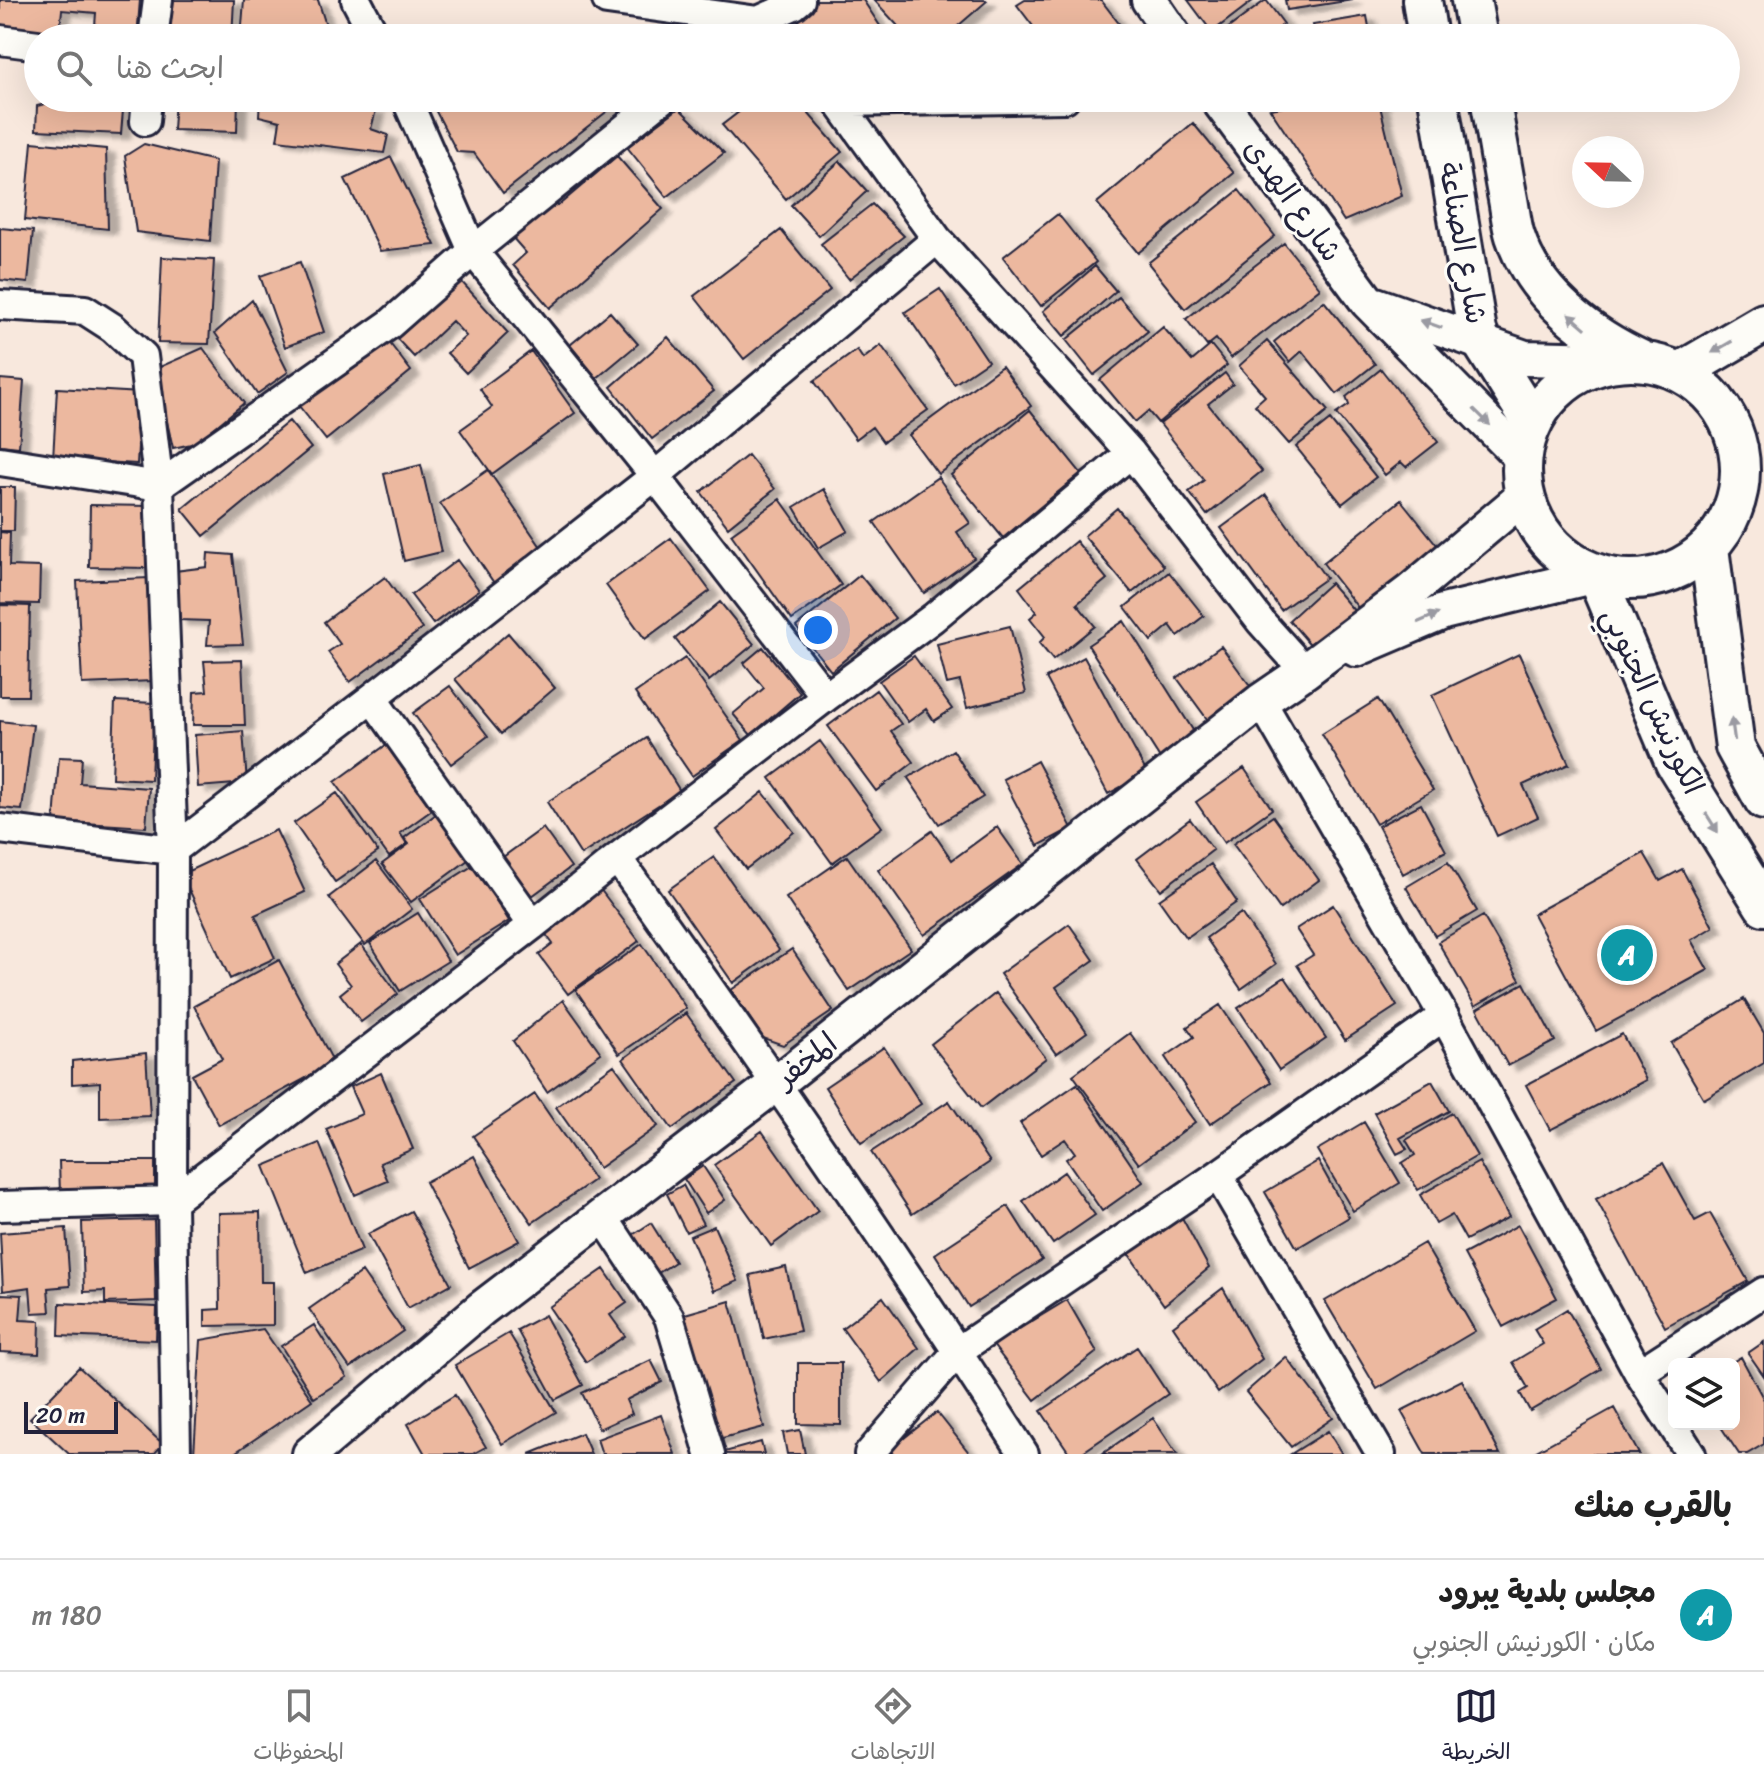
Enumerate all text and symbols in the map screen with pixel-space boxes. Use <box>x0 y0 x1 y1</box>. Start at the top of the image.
search box <box>24 24 1740 112</box>
text: ابحث هنا <box>116 41 224 95</box>
icon: search <box>52 46 96 90</box>
street label: شارع الهدى <box>1229 126 1357 274</box>
north arrow <box>1572 136 1644 208</box>
street label: شارع الصناعة <box>1422 158 1504 328</box>
one-way arrow <box>1567 313 1587 330</box>
one-way arrow <box>1419 317 1443 329</box>
one-way arrow <box>1711 340 1733 354</box>
one-way arrow <box>1472 407 1491 426</box>
street label: الكورنيش الجنوبي <box>1586 598 1720 804</box>
your location <box>798 610 838 650</box>
one-way arrow <box>1416 612 1440 625</box>
one-way arrow <box>1726 716 1739 741</box>
one-way arrow <box>1705 812 1719 834</box>
pin: A <box>1601 925 1653 985</box>
street label: المخفر <box>760 1017 850 1104</box>
map controls <box>1668 1358 1740 1430</box>
button: layers <box>1668 1358 1740 1430</box>
text: 20 m <box>36 1396 85 1435</box>
scale bar <box>24 1398 118 1434</box>
text: بالقرب منك <box>1574 1476 1732 1536</box>
text: مجلس بلدية يبرود <box>1438 1565 1656 1619</box>
text: 180 m <box>32 1592 102 1638</box>
text: A <box>1697 1592 1715 1638</box>
text: مكان · الكورنيش الجنوبي <box>1412 1619 1656 1665</box>
tab: المحفوظات <box>253 1684 344 1771</box>
tab: الاتجاهات <box>851 1684 935 1771</box>
tab: الخريطة <box>1442 1684 1511 1771</box>

